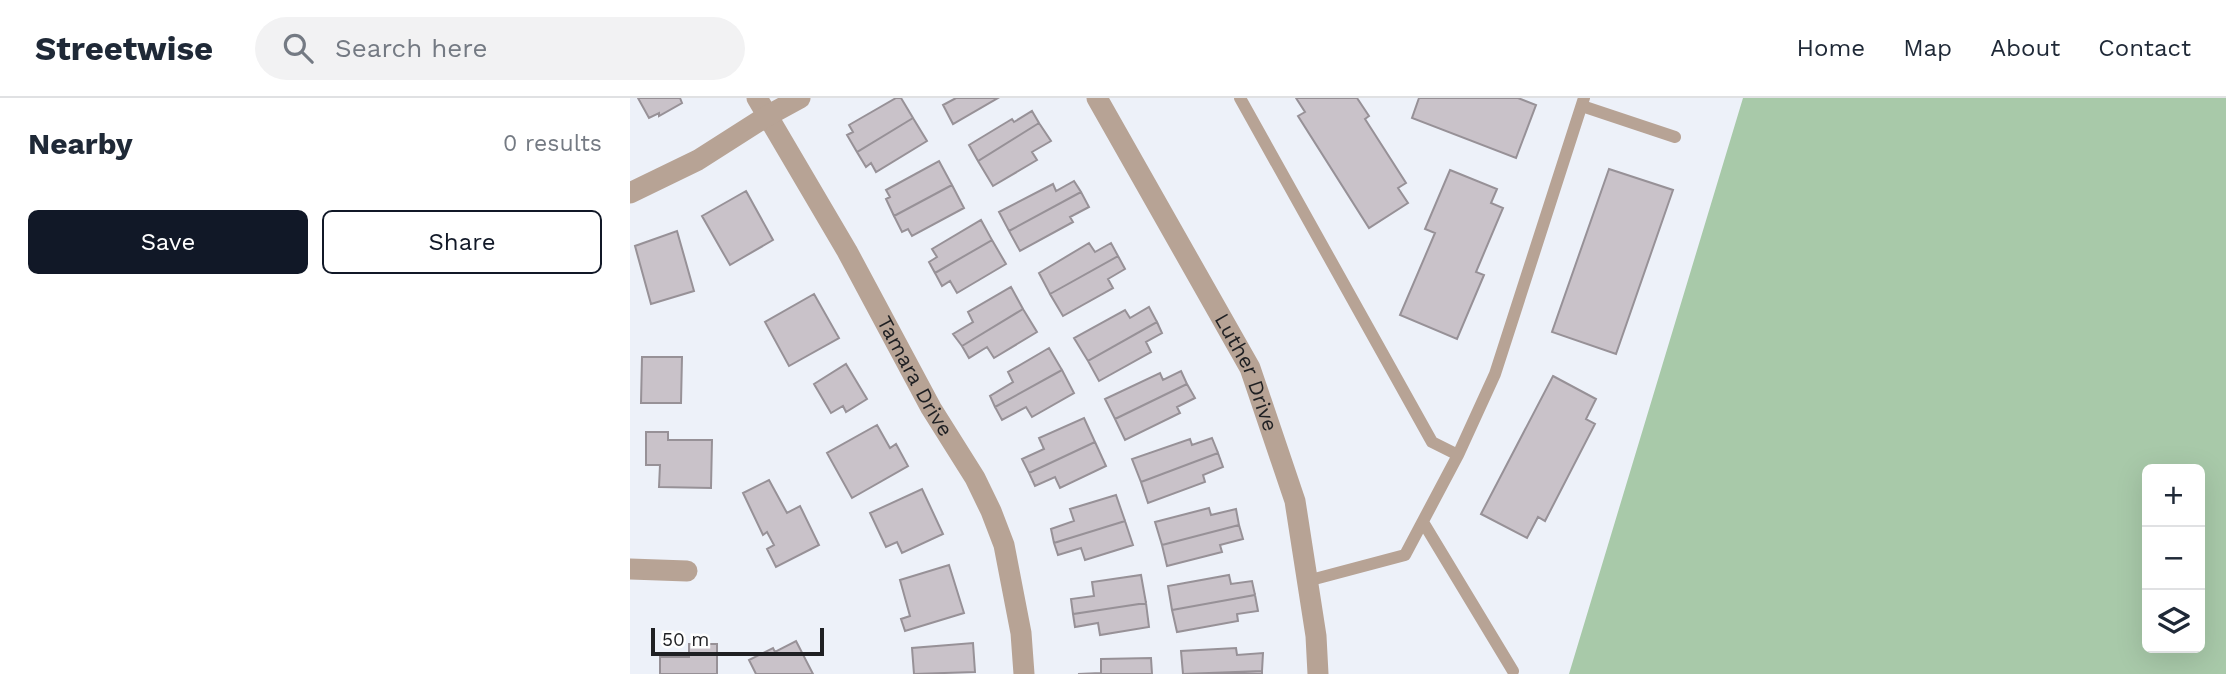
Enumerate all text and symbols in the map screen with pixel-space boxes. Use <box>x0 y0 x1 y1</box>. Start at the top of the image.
search box <box>255 17 745 80</box>
text: Streetwise <box>35 29 213 68</box>
icon: search <box>279 29 317 67</box>
text: Search here <box>335 33 487 63</box>
text: Home <box>1797 34 1865 62</box>
text: Map <box>1903 34 1952 62</box>
text: About <box>1990 34 2060 62</box>
text: Contact <box>2098 34 2191 62</box>
text: Nearby <box>28 126 133 161</box>
text: 0 results <box>503 130 602 157</box>
button: Save <box>28 210 308 274</box>
button: Share <box>322 210 602 274</box>
street label: Luther Drive <box>1210 309 1283 434</box>
street label: Tamara Drive <box>872 312 959 441</box>
map controls <box>2142 464 2205 653</box>
button: + <box>2142 464 2205 527</box>
button: − <box>2142 527 2205 590</box>
button: layers <box>2142 590 2205 653</box>
scale bar <box>651 625 824 657</box>
text: 50 m <box>662 628 709 651</box>

